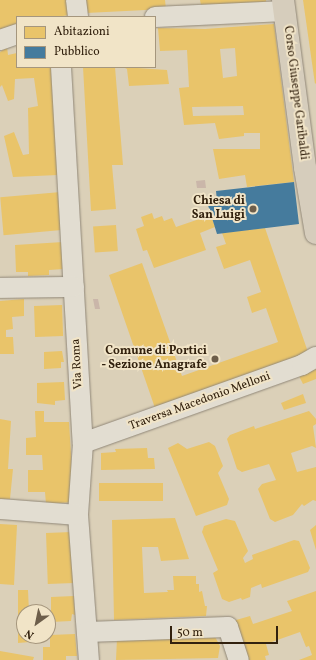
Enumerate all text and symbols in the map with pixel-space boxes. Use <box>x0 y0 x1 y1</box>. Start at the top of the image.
legend <box>16 16 156 68</box>
text: Abitazioni <box>54 24 110 40</box>
street label: Corso Giuseppe Garibaldi <box>280 25 310 161</box>
text: Pubblico <box>54 44 100 60</box>
place label: Chiesa di San Luigi <box>192 195 245 223</box>
marker: Chiesa di San Luigi <box>248 204 258 214</box>
street label: Via Roma <box>69 338 87 390</box>
place label: Comune di Portici - Sezione Anagrafe <box>101 345 207 373</box>
marker: Comune di Portici - Sezione Anagrafe <box>210 354 220 364</box>
street label: Traversa Macedonio Melloni <box>127 370 273 434</box>
north arrow <box>16 604 56 644</box>
scale bar <box>172 618 280 644</box>
text: N <box>22 625 37 642</box>
text: 50 m <box>177 625 203 641</box>

